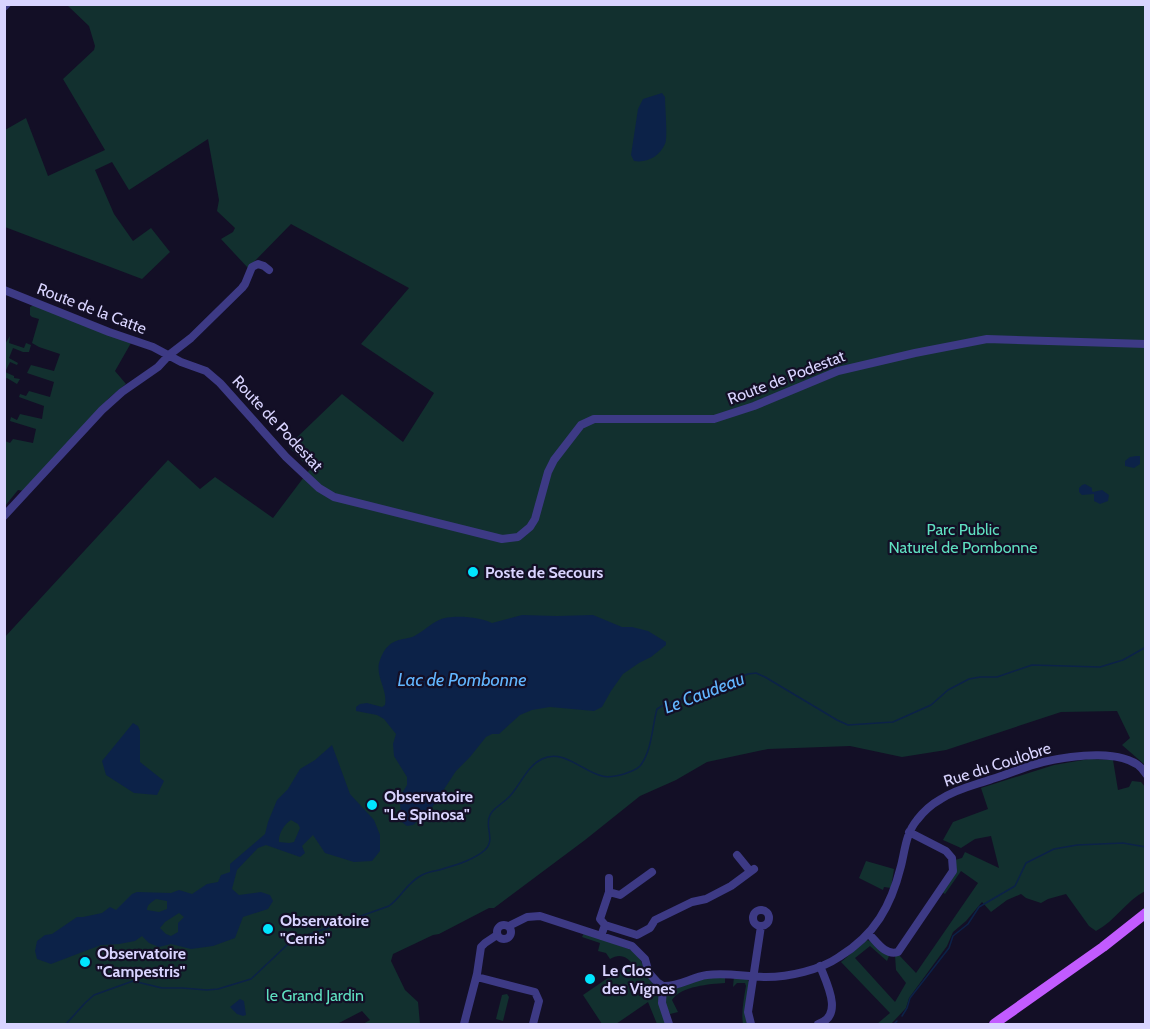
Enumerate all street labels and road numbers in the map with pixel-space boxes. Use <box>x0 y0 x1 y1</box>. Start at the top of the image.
street label: Route de la Catte <box>34 279 149 338</box>
street label: Route de Podestat <box>725 346 848 409</box>
street label: Route de Podestat <box>228 371 327 476</box>
street label: Rue du Coulobre <box>941 738 1053 791</box>

